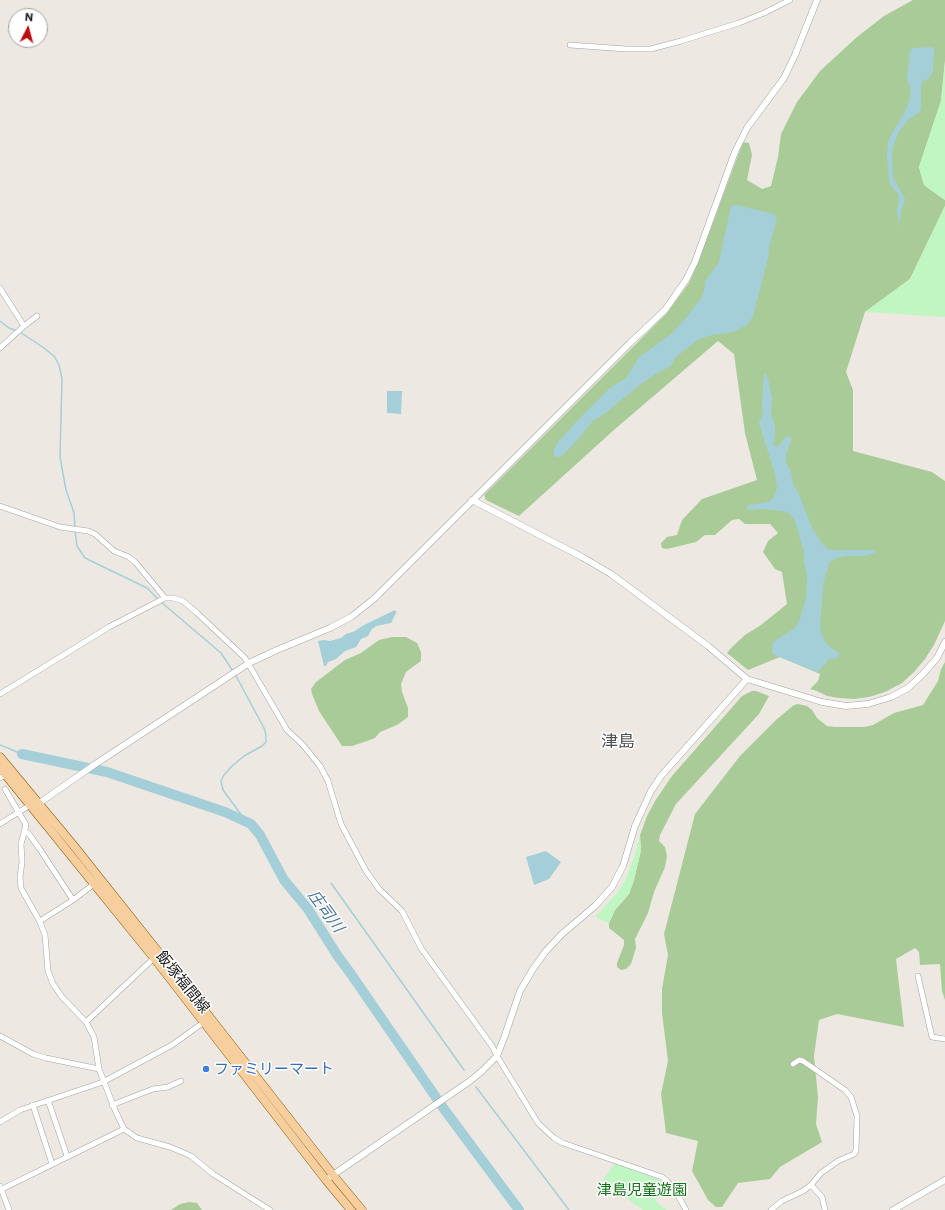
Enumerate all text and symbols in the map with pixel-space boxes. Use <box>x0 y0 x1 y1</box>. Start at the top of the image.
north arrow <box>8 8 48 48</box>
text: N <box>24 10 34 23</box>
district label: 津島 <box>601 731 635 751</box>
water label: 庄司川 <box>304 886 348 936</box>
street label: 飯塚福間線 <box>152 947 214 1017</box>
place label: ファミリーマート <box>214 1060 334 1078</box>
marker: ファミリーマート <box>201 1064 211 1074</box>
park label: 津島児童遊園 <box>597 1181 687 1199</box>

